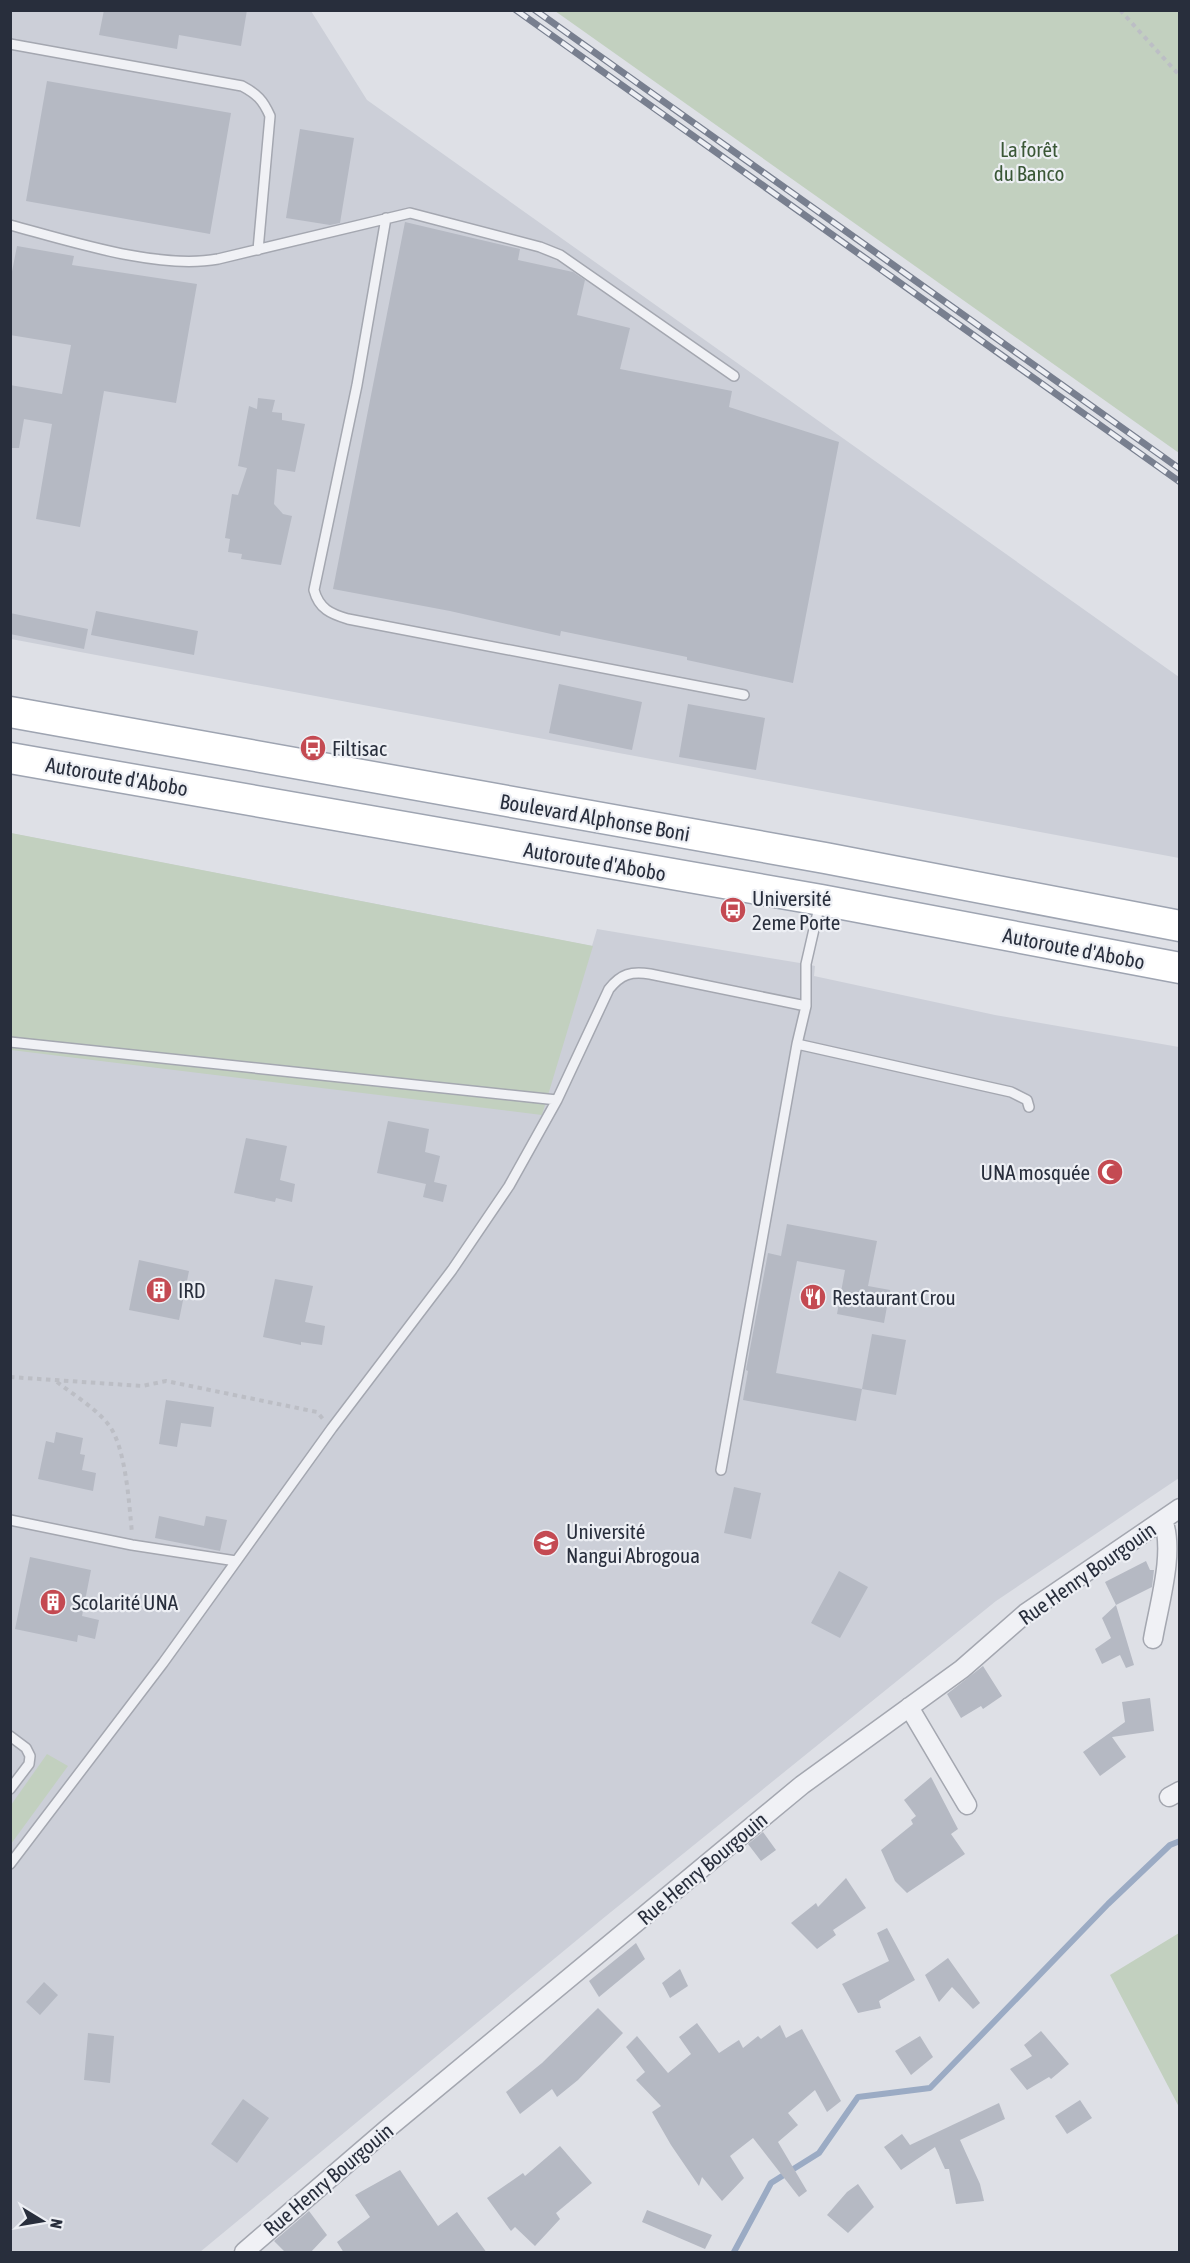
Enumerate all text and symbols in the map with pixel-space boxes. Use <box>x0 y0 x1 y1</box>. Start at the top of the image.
park label: La forêt du Banco <box>994 137 1064 185</box>
bus stop icon: Filtisac <box>298 733 328 763</box>
place label: Filtisac <box>332 736 387 760</box>
street label: Autoroute d'Abobo <box>44 752 190 800</box>
street label: Boulevard Alphonse Boni <box>498 788 692 846</box>
street label: Autoroute d'Abobo <box>522 837 668 885</box>
place label: Université 2eme Porte <box>752 886 840 934</box>
bus stop icon: Université 2eme Porte <box>718 895 748 925</box>
street label: Autoroute d'Abobo <box>1001 922 1147 974</box>
mosque icon: UNA mosquée <box>1095 1157 1125 1187</box>
place label: UNA mosquée <box>981 1160 1090 1184</box>
building icon: IRD <box>144 1275 174 1305</box>
place label: IRD <box>178 1278 206 1302</box>
restaurant icon: Restaurant Crou <box>798 1282 828 1312</box>
place label: Restaurant Crou <box>832 1285 956 1309</box>
street label: Rue Henry Bourgouin <box>1014 1517 1160 1629</box>
place label: Université Nangui Abrogoua <box>566 1519 700 1567</box>
school or university icon: Université Nangui Abrogoua <box>531 1528 561 1558</box>
building icon: Scolarité UNA <box>38 1587 68 1617</box>
place label: Scolarité UNA <box>72 1590 179 1614</box>
street label: Rue Henry Bourgouin <box>632 1807 772 1929</box>
street label: Rue Henry Bourgouin <box>258 2118 398 2240</box>
north arrow <box>12 2191 72 2251</box>
text: N <box>47 2218 66 2230</box>

